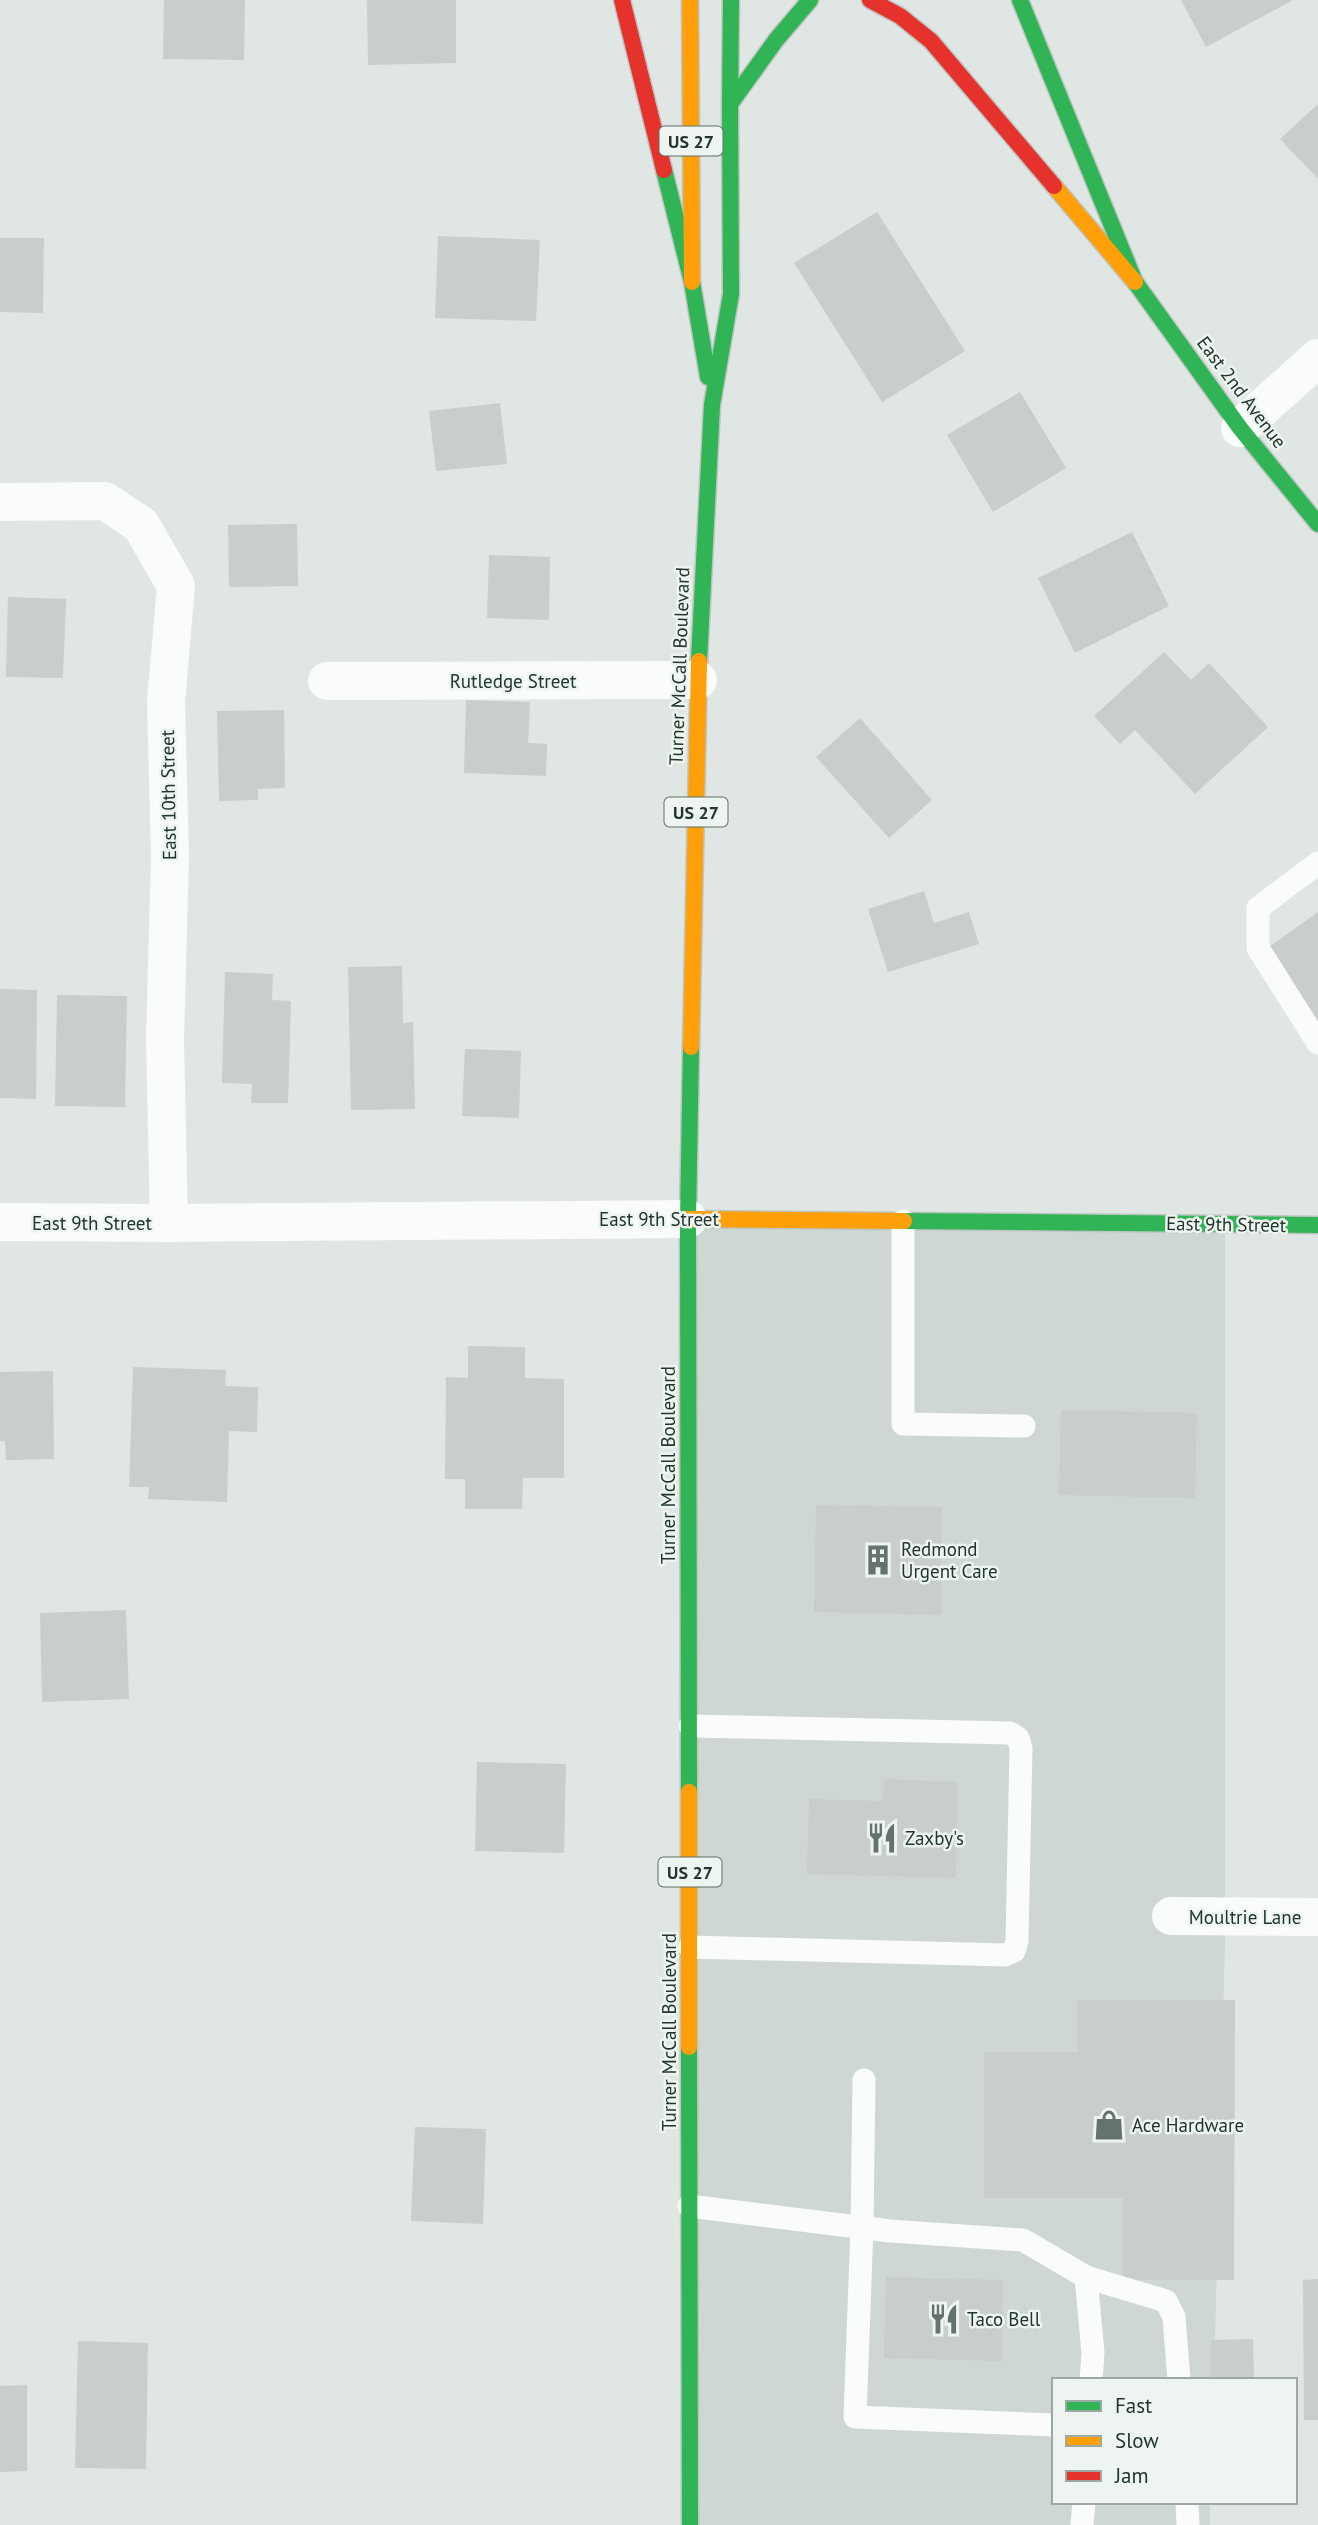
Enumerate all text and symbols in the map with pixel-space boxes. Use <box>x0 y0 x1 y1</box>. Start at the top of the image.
road number: US 27 <box>660 126 722 156</box>
street label: East 2nd Avenue <box>1192 331 1292 453</box>
street label: Turner McCall Boulevard <box>664 567 694 765</box>
street label: Rutledge Street <box>450 669 577 693</box>
street label: East 10th Street <box>155 729 181 860</box>
road number: US 27 <box>664 798 728 826</box>
street label: East 9th Street <box>599 1207 720 1231</box>
street label: East 9th Street <box>32 1211 153 1235</box>
street label: East 9th Street <box>1166 1211 1287 1237</box>
street label: Turner McCall Boulevard <box>656 1366 680 1564</box>
place label: Redmond Urgent Care <box>901 1537 998 1583</box>
building icon: Redmond Urgent Care <box>861 1543 895 1577</box>
restaurant icon: Zaxby's <box>865 1821 899 1855</box>
place label: Zaxby's <box>905 1826 964 1850</box>
road number: US 27 <box>658 1858 722 1886</box>
street label: Moultrie Lane <box>1189 1905 1301 1929</box>
street label: Turner McCall Boulevard <box>657 1933 681 2131</box>
shop icon: Ace Hardware <box>1092 2108 1126 2142</box>
place label: Ace Hardware <box>1132 2113 1244 2137</box>
restaurant icon: Taco Bell <box>927 2302 961 2336</box>
place label: Taco Bell <box>967 2307 1041 2331</box>
legend <box>1052 2378 1297 2504</box>
text: Fast <box>1115 2392 1152 2419</box>
text: Slow <box>1115 2427 1159 2454</box>
text: Jam <box>1114 2462 1149 2489</box>

